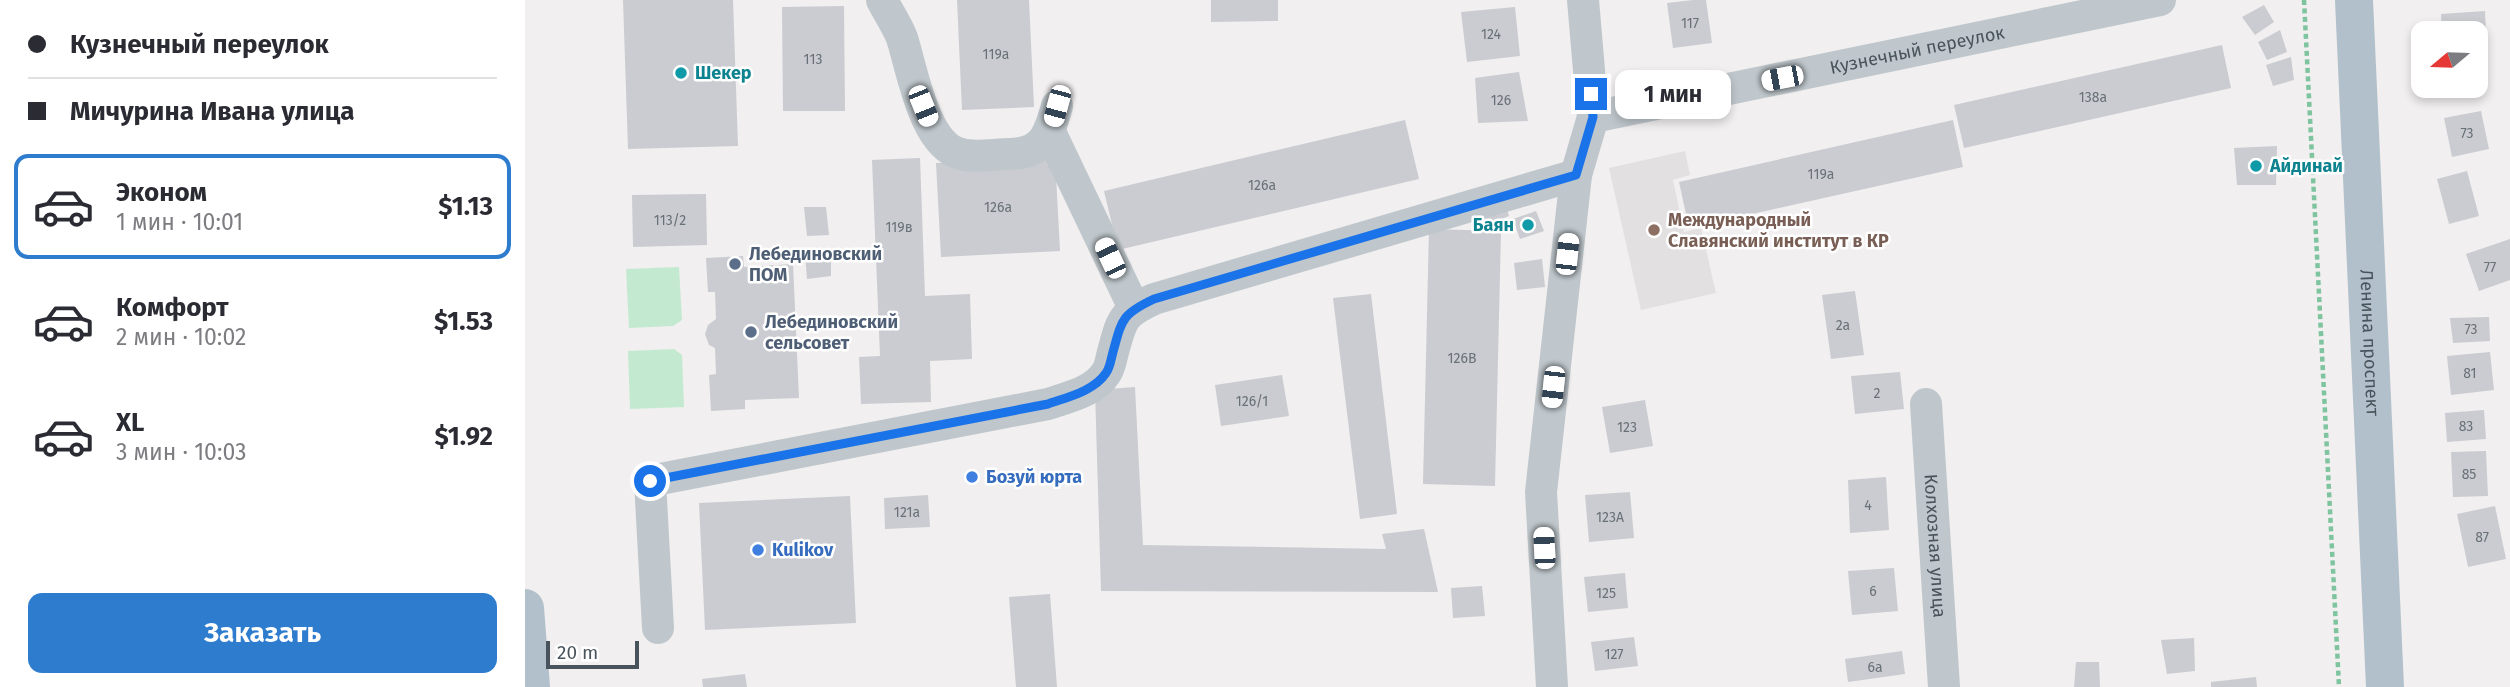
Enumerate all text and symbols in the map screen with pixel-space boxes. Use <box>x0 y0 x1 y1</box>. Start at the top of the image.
house number: 117 <box>1681 15 1699 32</box>
street label: Кузнечный переулок <box>1828 21 2007 79</box>
north arrow <box>2411 21 2489 98</box>
map controls <box>2411 21 2488 98</box>
house number: 124 <box>1481 26 1502 43</box>
text: Кузнечный переулок <box>70 29 329 60</box>
house number: 119а <box>983 46 1009 63</box>
house number: 113 <box>804 51 822 68</box>
place label: Шекер <box>695 62 752 84</box>
car <box>1760 64 1805 92</box>
marker: Шекер <box>673 65 689 81</box>
callout: 1 мин <box>1615 70 1731 119</box>
route end <box>1575 78 1607 110</box>
text: 1 мин <box>1644 80 1702 108</box>
car <box>906 83 941 129</box>
car <box>1042 83 1073 129</box>
house number: 138а <box>2079 89 2107 106</box>
house number: 126 <box>1491 92 1511 109</box>
text: Мичурина Ивана улица <box>70 96 354 127</box>
house number: 73 <box>2460 125 2474 142</box>
place label: Айдинай <box>2269 155 2343 177</box>
marker: Айдинай <box>2248 158 2264 174</box>
house number: 119а <box>1808 166 1834 183</box>
icon: car <box>32 175 95 238</box>
text: Эконом <box>116 177 207 208</box>
house number: 126а <box>1248 177 1276 194</box>
text: $1.13 <box>438 191 493 222</box>
house number: 126а <box>984 199 1012 216</box>
text: 1 мин · 10:01 <box>116 208 243 236</box>
place label: Международный Славянский институт в КР <box>1668 209 1889 252</box>
house number: 113/2 <box>654 212 686 229</box>
place label: Баян <box>1473 214 1514 236</box>
marker: Баян <box>1520 217 1536 233</box>
house number: 119в <box>885 219 913 236</box>
marker: Международный Славянский институт в КР <box>1646 222 1662 238</box>
car <box>1555 232 1580 276</box>
car <box>1092 235 1129 281</box>
place label: Лебединовский ПОМ <box>749 243 882 286</box>
marker: Лебединовский ПОМ <box>727 256 743 272</box>
house number: 77 <box>2484 259 2496 276</box>
street label: Ленина проспект <box>2355 269 2384 417</box>
icon: car <box>32 290 95 353</box>
text: Комфорт <box>116 292 229 323</box>
text: $1.53 <box>434 306 493 337</box>
place label: Лебединовский сельсовет <box>765 311 898 354</box>
house number: 2а <box>1836 317 1850 334</box>
house number: 73 <box>2464 321 2478 338</box>
text: 2 мин · 10:02 <box>116 323 246 351</box>
marker: Лебединовский сельсовет <box>743 324 759 340</box>
house number: 126В <box>1448 350 1476 367</box>
car <box>1541 365 1566 409</box>
house number: 81 <box>2463 365 2477 382</box>
house number: 2 <box>1874 385 1881 402</box>
house number: 126/1 <box>1236 393 1268 410</box>
icon: car <box>32 405 95 468</box>
text: XL <box>116 407 144 438</box>
house number: 83 <box>2459 418 2473 435</box>
house number: 123 <box>1617 419 1637 436</box>
text: $1.92 <box>434 421 493 452</box>
text: 3 мин · 10:03 <box>116 438 247 466</box>
route start <box>634 465 666 497</box>
place label: Бозуй юрта <box>986 466 1082 488</box>
house number: 85 <box>2462 466 2476 483</box>
marker: Бозуй юрта <box>964 469 980 485</box>
street label: Колхозная улица <box>1919 473 1951 618</box>
house number: 4 <box>1864 497 1872 514</box>
house number: 121а <box>894 504 920 521</box>
house number: 123А <box>1596 509 1624 526</box>
car <box>1533 526 1556 570</box>
house number: 87 <box>2475 529 2489 546</box>
place label: Kulikov <box>772 539 834 561</box>
marker: Kulikov <box>750 542 766 558</box>
house number: 6 <box>1869 583 1877 600</box>
house number: 125 <box>1596 585 1616 602</box>
button: Заказать <box>28 593 497 673</box>
scale bar <box>546 638 639 670</box>
text: 20 m <box>557 641 598 664</box>
house number: 127 <box>1604 646 1624 663</box>
house number: 6а <box>1867 659 1883 676</box>

